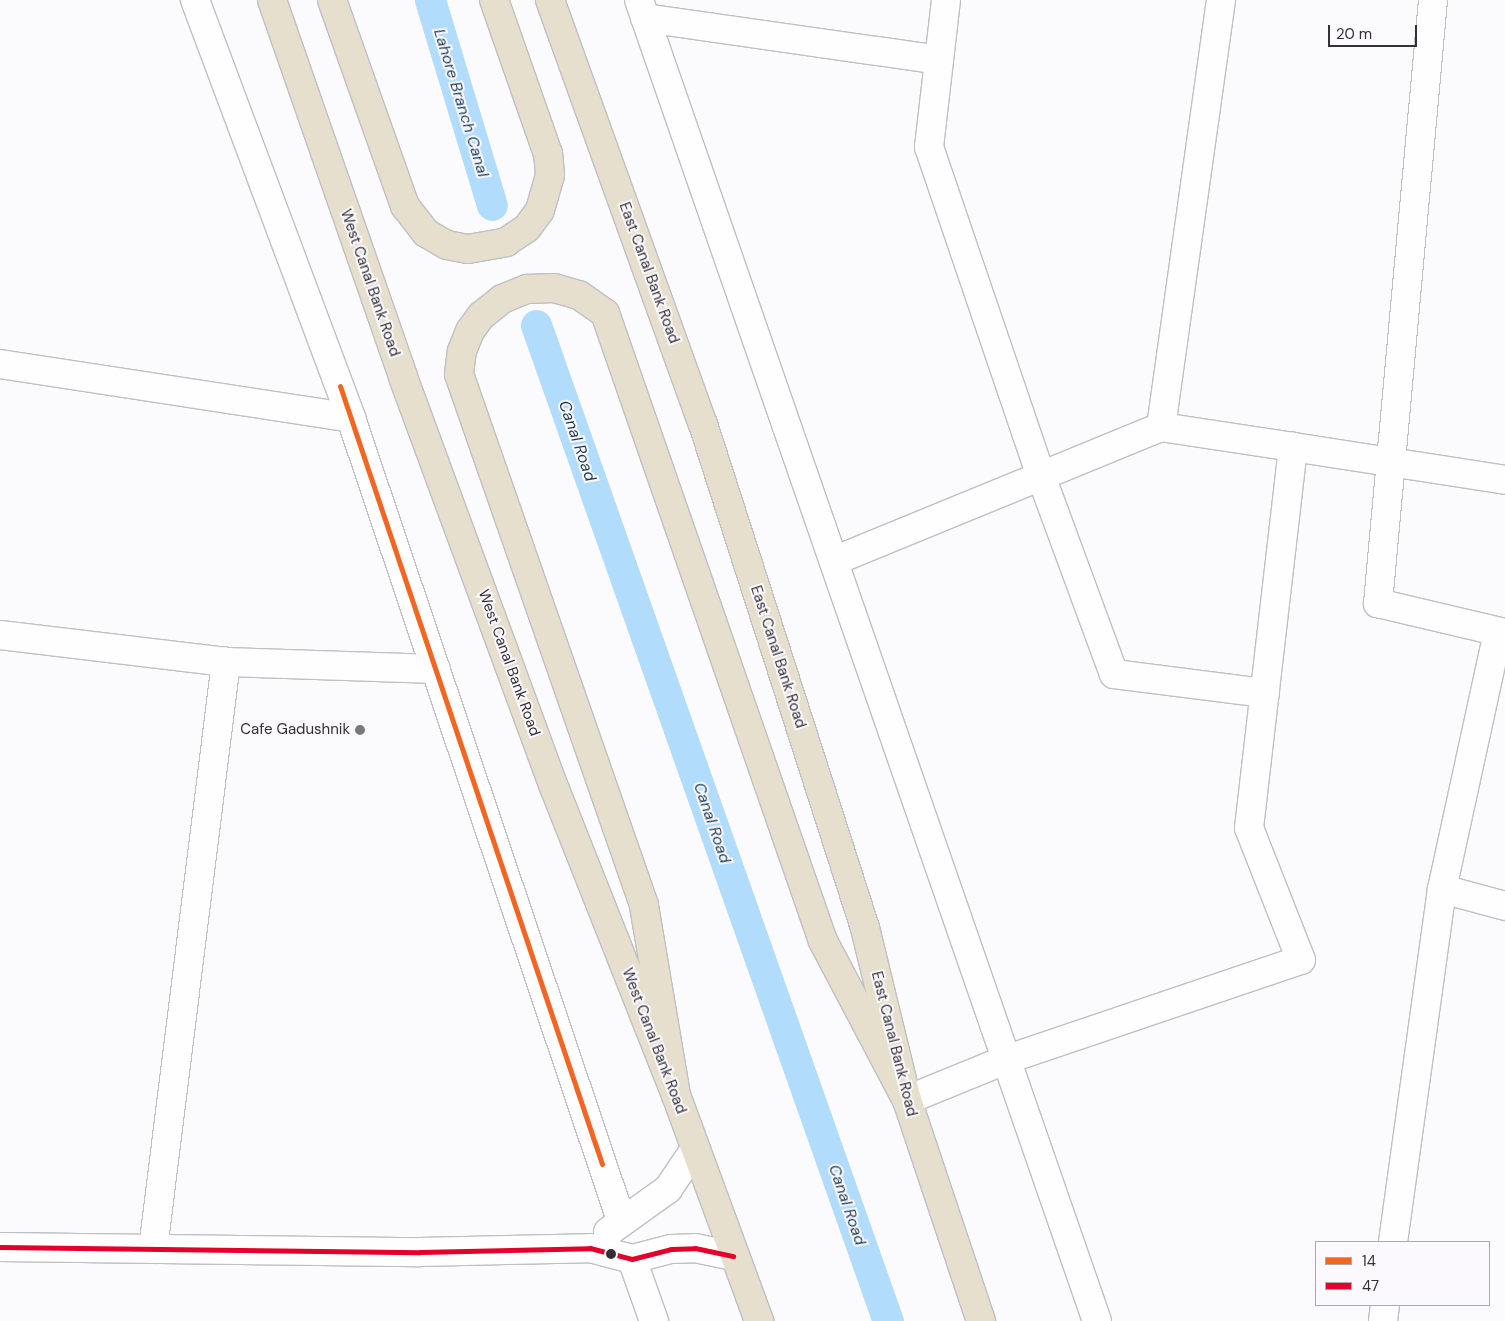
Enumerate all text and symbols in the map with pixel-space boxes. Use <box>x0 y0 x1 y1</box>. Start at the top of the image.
scale bar <box>1330 15 1419 47</box>
text: 20 m <box>1336 24 1372 44</box>
water label: Lahore Branch Canal <box>429 27 493 179</box>
street label: East Canal Bank Road <box>615 200 683 346</box>
street label: West Canal Bank Road <box>336 207 404 359</box>
water label: Canal Road <box>554 398 600 484</box>
street label: East Canal Bank Road <box>746 583 810 731</box>
street label: West Canal Bank Road <box>474 587 544 739</box>
place label: Cafe Gadushnik <box>240 721 350 739</box>
marker: Cafe Gadushnik <box>354 724 366 736</box>
water label: Canal Road <box>689 780 735 866</box>
street label: West Canal Bank Road <box>618 966 690 1116</box>
street label: East Canal Bank Road <box>867 970 921 1118</box>
water label: Canal Road <box>824 1162 870 1248</box>
legend <box>1315 1241 1490 1306</box>
unlabelled marker <box>606 1249 616 1259</box>
text: 14 <box>1362 1251 1376 1271</box>
text: 47 <box>1362 1276 1379 1296</box>

